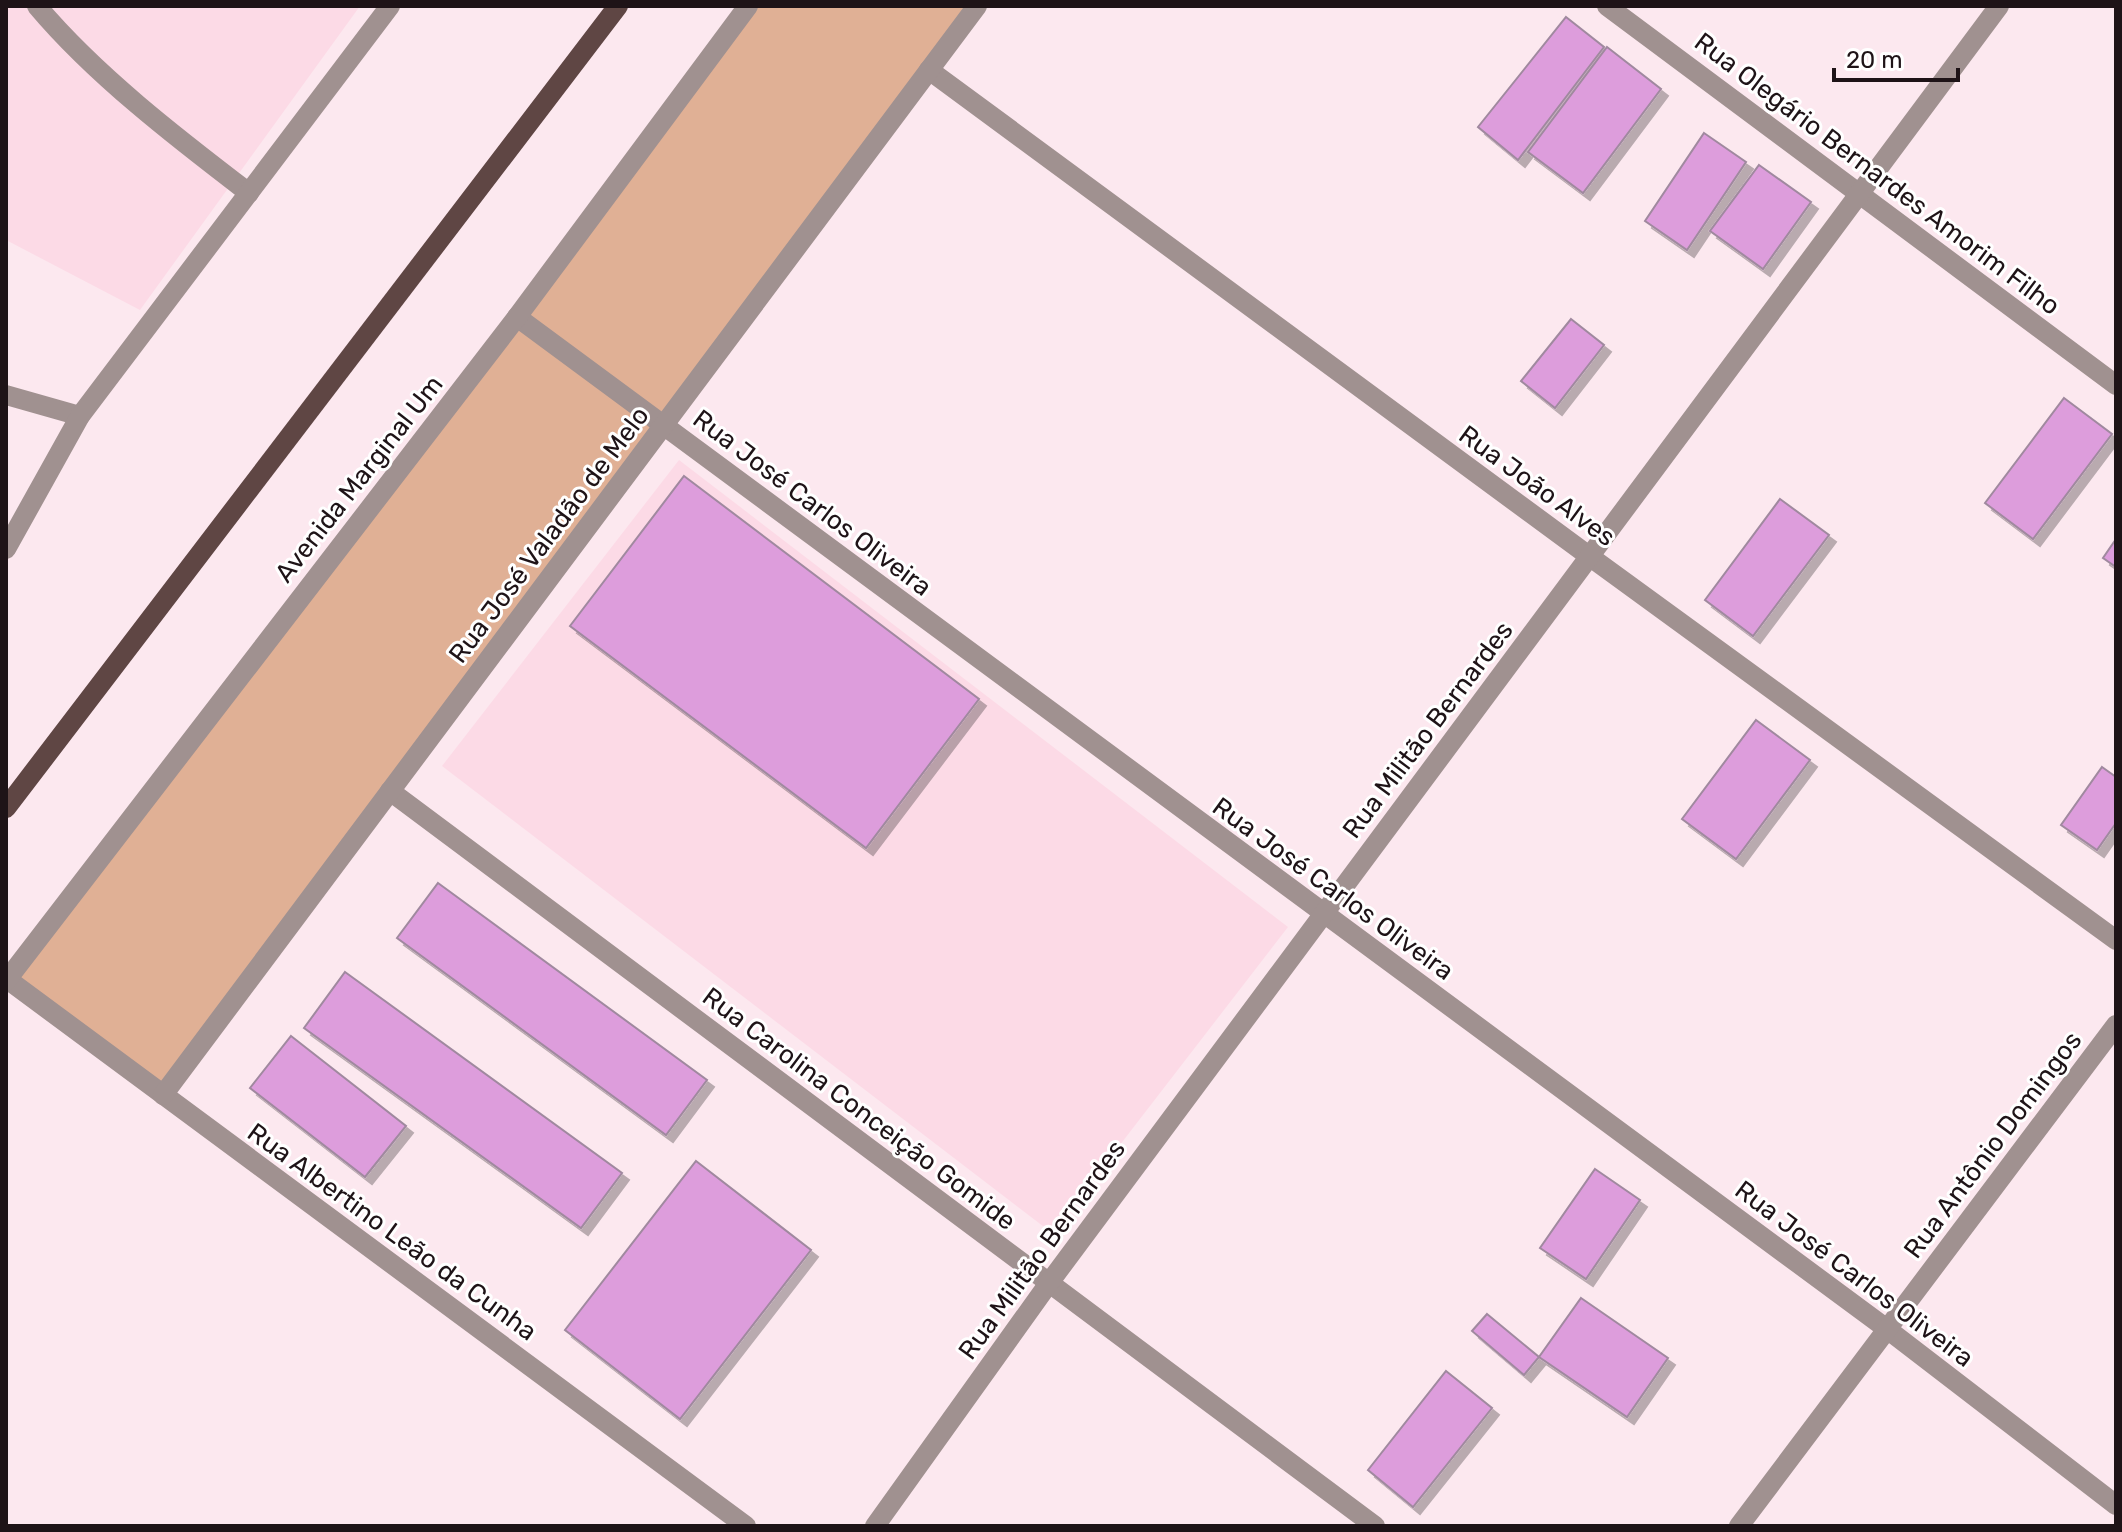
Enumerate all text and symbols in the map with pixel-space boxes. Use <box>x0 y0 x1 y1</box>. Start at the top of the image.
street label: Rua Olegário Bernardes Amorim Filho <box>1688 26 2066 322</box>
scale bar <box>1834 32 1958 82</box>
text: 20 m <box>1846 46 1903 74</box>
street label: Avenida Marginal Um <box>269 369 449 589</box>
street label: Rua José Valadão de Melo <box>442 401 656 669</box>
street label: Rua José Carlos Oliveira <box>687 403 937 603</box>
street label: Rua João Alves <box>1453 419 1621 553</box>
street label: Rua Militão Bernardes <box>1336 615 1520 845</box>
street label: Rua José Carlos Oliveira <box>1206 791 1460 987</box>
street label: Rua Carolina Conceição Gomide <box>696 981 1022 1237</box>
street label: Rua Antônio Domingos <box>1898 1026 2088 1264</box>
street label: Rua Albertino Leão da Cunha <box>241 1117 543 1347</box>
street label: Rua Militão Bernardes <box>952 1134 1132 1366</box>
street label: Rua José Carlos Oliveira <box>1729 1174 1979 1374</box>

